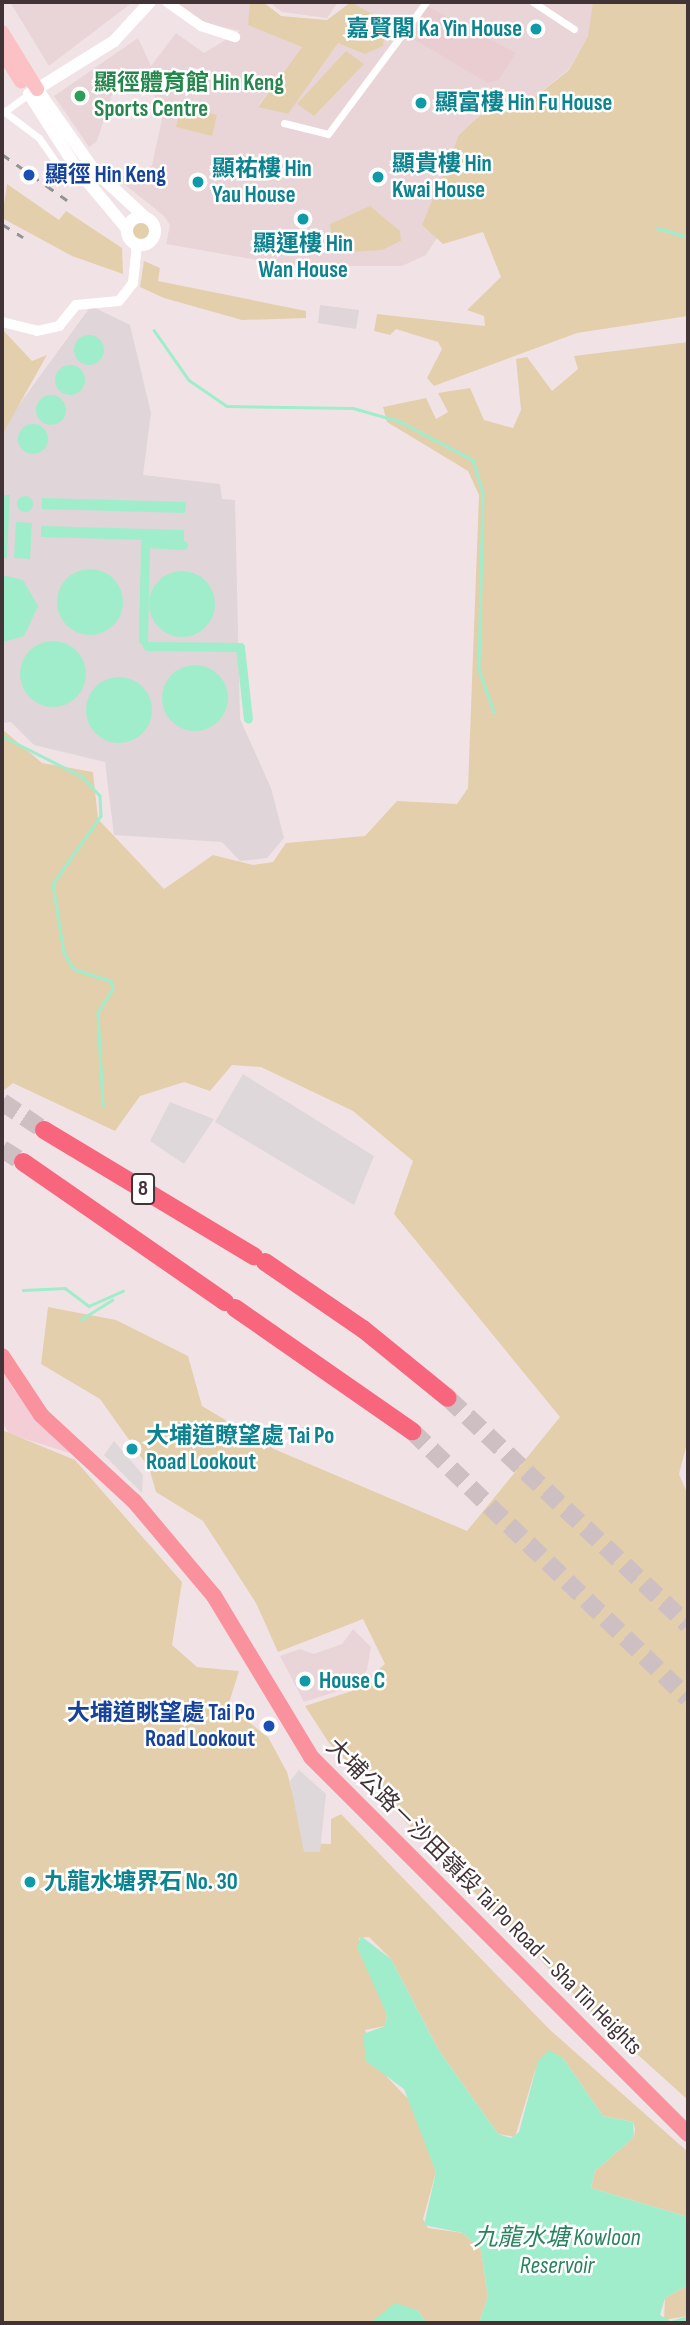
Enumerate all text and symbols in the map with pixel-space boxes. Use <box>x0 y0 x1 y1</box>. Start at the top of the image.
place label: 嘉賢閣 Ka Yin House <box>346 15 522 43</box>
marker: 嘉賢閣 Ka Yin House <box>528 21 544 37</box>
place label: 顯徑體育館 Hin Keng Sports Centre <box>94 69 284 123</box>
marker: 顯徑體育館 Hin Keng Sports Centre <box>72 88 88 104</box>
place label: 顯富樓 Hin Fu House <box>435 89 612 117</box>
marker: 顯富樓 Hin Fu House <box>413 95 429 111</box>
place label: 顯貴樓 Hin Kwai House <box>392 150 492 204</box>
place label: 顯祐樓 Hin Yau House <box>212 155 312 209</box>
place label: 顯徑 Hin Keng <box>45 161 166 189</box>
marker: 顯徑 Hin Keng <box>19 165 39 185</box>
marker: 顯貴樓 Hin Kwai House <box>370 169 386 185</box>
marker: 顯祐樓 Hin Yau House <box>190 174 206 190</box>
marker: 顯運樓 Hin Wan House <box>295 211 311 227</box>
place label: 顯運樓 Hin Wan House <box>253 230 353 284</box>
road number: 8 <box>131 1172 155 1206</box>
place label: 大埔道瞭望處 Tai Po Road Lookout <box>146 1422 334 1476</box>
marker: 大埔道瞭望處 Tai Po Road Lookout <box>124 1441 140 1457</box>
place label: House C <box>319 1667 385 1695</box>
marker: House C <box>297 1673 313 1689</box>
place label: 大埔道眺望處 Tai Po Road Lookout <box>67 1699 255 1753</box>
marker: 大埔道眺望處 Tai Po Road Lookout <box>261 1718 277 1734</box>
street label: 大埔公路－沙田嶺段 Tai Po Road – Sha Tin Heights <box>320 1733 648 2061</box>
place label: 九龍水塘界石 No. 30 <box>44 1868 238 1896</box>
marker: 九龍水塘界石 No. 30 <box>22 1874 38 1890</box>
water label: 九龍水塘 Kowloon Reservoir <box>474 2224 640 2280</box>

